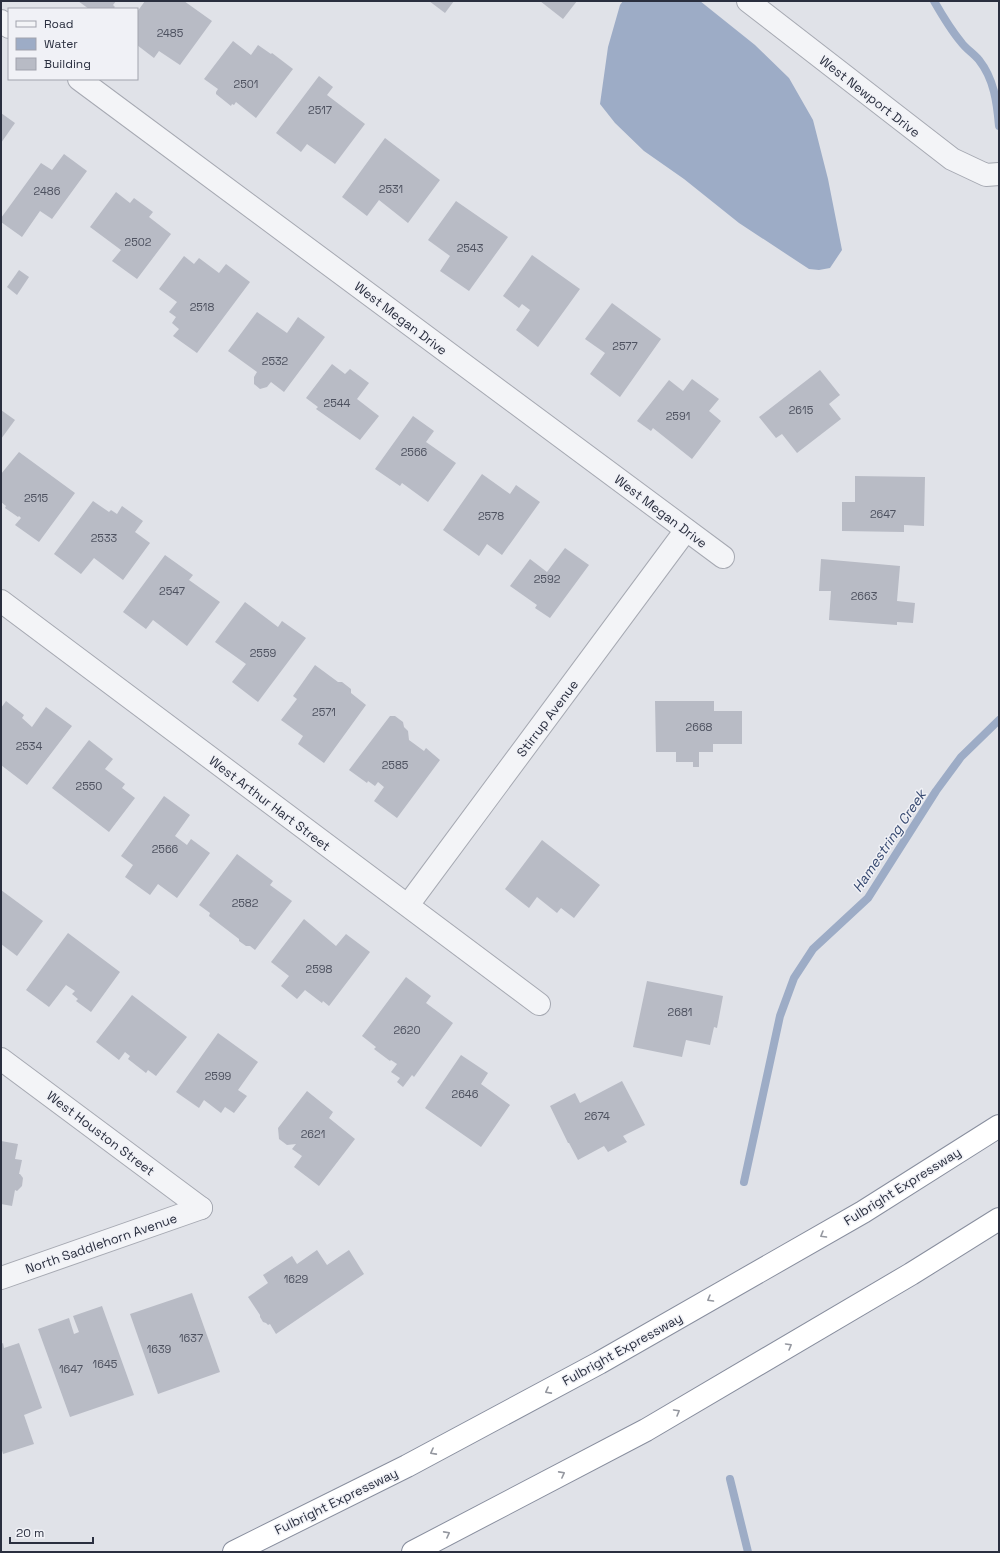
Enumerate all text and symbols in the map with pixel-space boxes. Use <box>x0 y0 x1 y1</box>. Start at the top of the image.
legend <box>8 8 138 80</box>
text: Road <box>44 16 73 32</box>
house number: 2485 <box>157 26 184 40</box>
text: Water <box>44 36 78 52</box>
street label: West Newport Drive <box>816 52 924 141</box>
text: Building <box>44 56 91 72</box>
house number: 2501 <box>234 77 258 91</box>
house number: 2517 <box>308 103 332 117</box>
house number: 2531 <box>379 182 403 196</box>
house number: 2486 <box>34 184 61 198</box>
house number: 2502 <box>125 235 152 249</box>
house number: 2543 <box>457 241 484 255</box>
street label: West Megan Drive <box>351 278 451 359</box>
house number: 2518 <box>190 300 214 314</box>
house number: 2577 <box>612 339 638 353</box>
house number: 2532 <box>262 354 289 368</box>
house number: 2544 <box>324 396 351 410</box>
house number: 2615 <box>789 403 814 417</box>
house number: 2591 <box>666 409 690 423</box>
house number: 2566 <box>401 445 428 459</box>
street label: West Megan Drive <box>611 471 711 552</box>
house number: 2515 <box>24 491 49 505</box>
house number: 2647 <box>870 507 896 521</box>
house number: 2578 <box>478 509 504 523</box>
house number: 2533 <box>91 531 118 545</box>
house number: 2592 <box>534 572 561 586</box>
house number: 2547 <box>159 584 185 598</box>
house number: 2663 <box>851 589 878 603</box>
house number: 2559 <box>250 646 277 660</box>
street label: Stirrup Avenue <box>513 676 582 760</box>
house number: 2571 <box>312 705 336 719</box>
house number: 2668 <box>686 720 713 734</box>
house number: 2534 <box>16 739 42 753</box>
street label: West Arthur Hart Street <box>206 752 334 855</box>
house number: 2585 <box>382 758 409 772</box>
house number: 2550 <box>76 779 102 793</box>
water label: Hamestring Creek <box>848 785 931 895</box>
house number: 2566 <box>152 842 179 856</box>
house number: 2582 <box>232 896 259 910</box>
house number: 2598 <box>306 962 333 976</box>
house number: 2681 <box>668 1005 692 1019</box>
house number: 2620 <box>393 1023 421 1037</box>
house number: 2599 <box>205 1069 232 1083</box>
street label: West Houston Street <box>43 1087 158 1180</box>
house number: 2646 <box>452 1087 479 1101</box>
house number: 2674 <box>584 1109 610 1123</box>
house number: 2621 <box>301 1127 325 1141</box>
street label: Fulbright Expressway <box>841 1143 964 1229</box>
street label: North Saddlehorn Avenue <box>23 1209 179 1278</box>
one-way arrow <box>820 1230 827 1237</box>
house number: 1629 <box>284 1272 309 1286</box>
one-way arrow <box>707 1295 714 1302</box>
street label: Fulbright Expressway <box>559 1309 685 1390</box>
house number: 1637 <box>179 1331 203 1345</box>
house number: 1639 <box>147 1342 172 1356</box>
one-way arrow <box>785 1344 792 1351</box>
house number: 1645 <box>93 1357 118 1371</box>
house number: 1647 <box>59 1362 83 1376</box>
one-way arrow <box>545 1386 552 1393</box>
one-way arrow <box>673 1409 680 1416</box>
one-way arrow <box>430 1447 438 1454</box>
street label: Fulbright Expressway <box>272 1464 401 1539</box>
one-way arrow <box>558 1471 565 1478</box>
scale bar <box>10 1519 93 1545</box>
text: 20 m <box>16 1525 44 1541</box>
one-way arrow <box>443 1531 450 1539</box>

